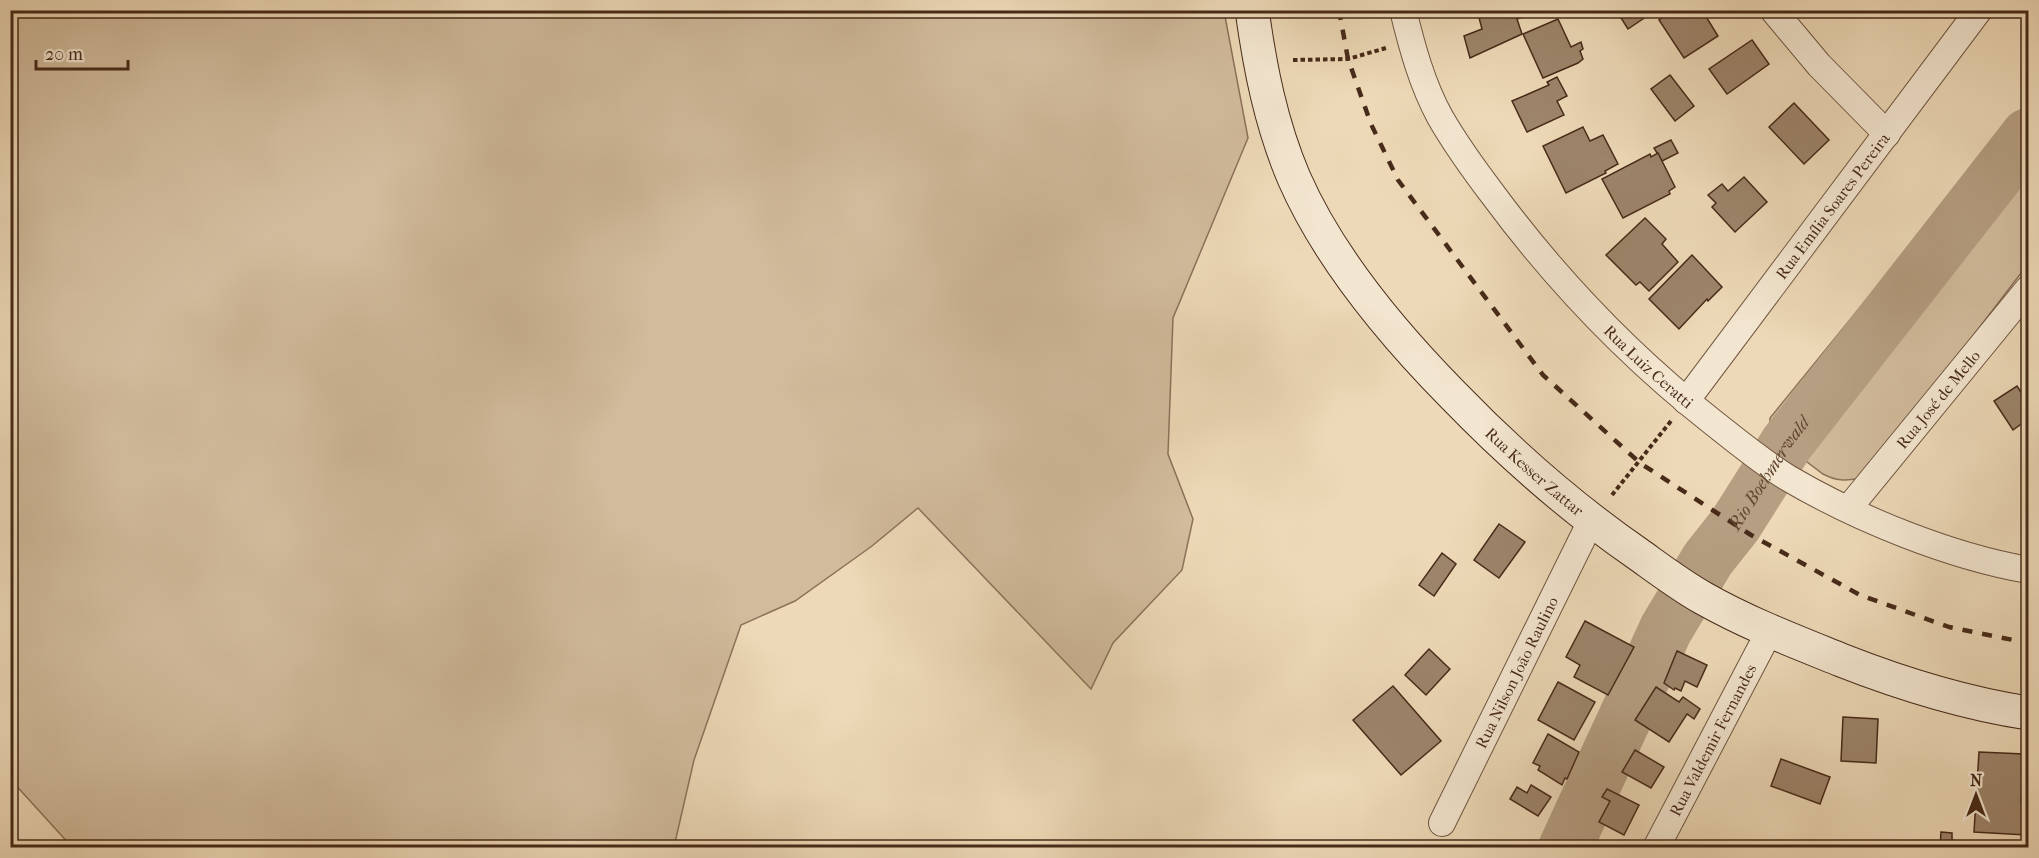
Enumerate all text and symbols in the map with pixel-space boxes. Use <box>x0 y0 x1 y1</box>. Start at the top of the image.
scale bar <box>36 33 128 71</box>
text: 20 m <box>45 44 83 65</box>
street label: Rua Emília Soares Pereira <box>1772 129 1894 283</box>
street label: Rua Luiz Ceratti <box>1600 321 1697 413</box>
street label: Rua José de Mello <box>1892 346 1984 452</box>
water label: Rio Boehmerwald <box>1724 411 1816 535</box>
street label: Rua Kesser Zattar <box>1481 424 1587 520</box>
street label: Rua Nilson João Raulino <box>1471 594 1562 751</box>
street label: Rua Valdemir Fernandes <box>1665 661 1761 819</box>
north arrow <box>1946 765 2006 825</box>
text: N <box>1970 771 1983 790</box>

